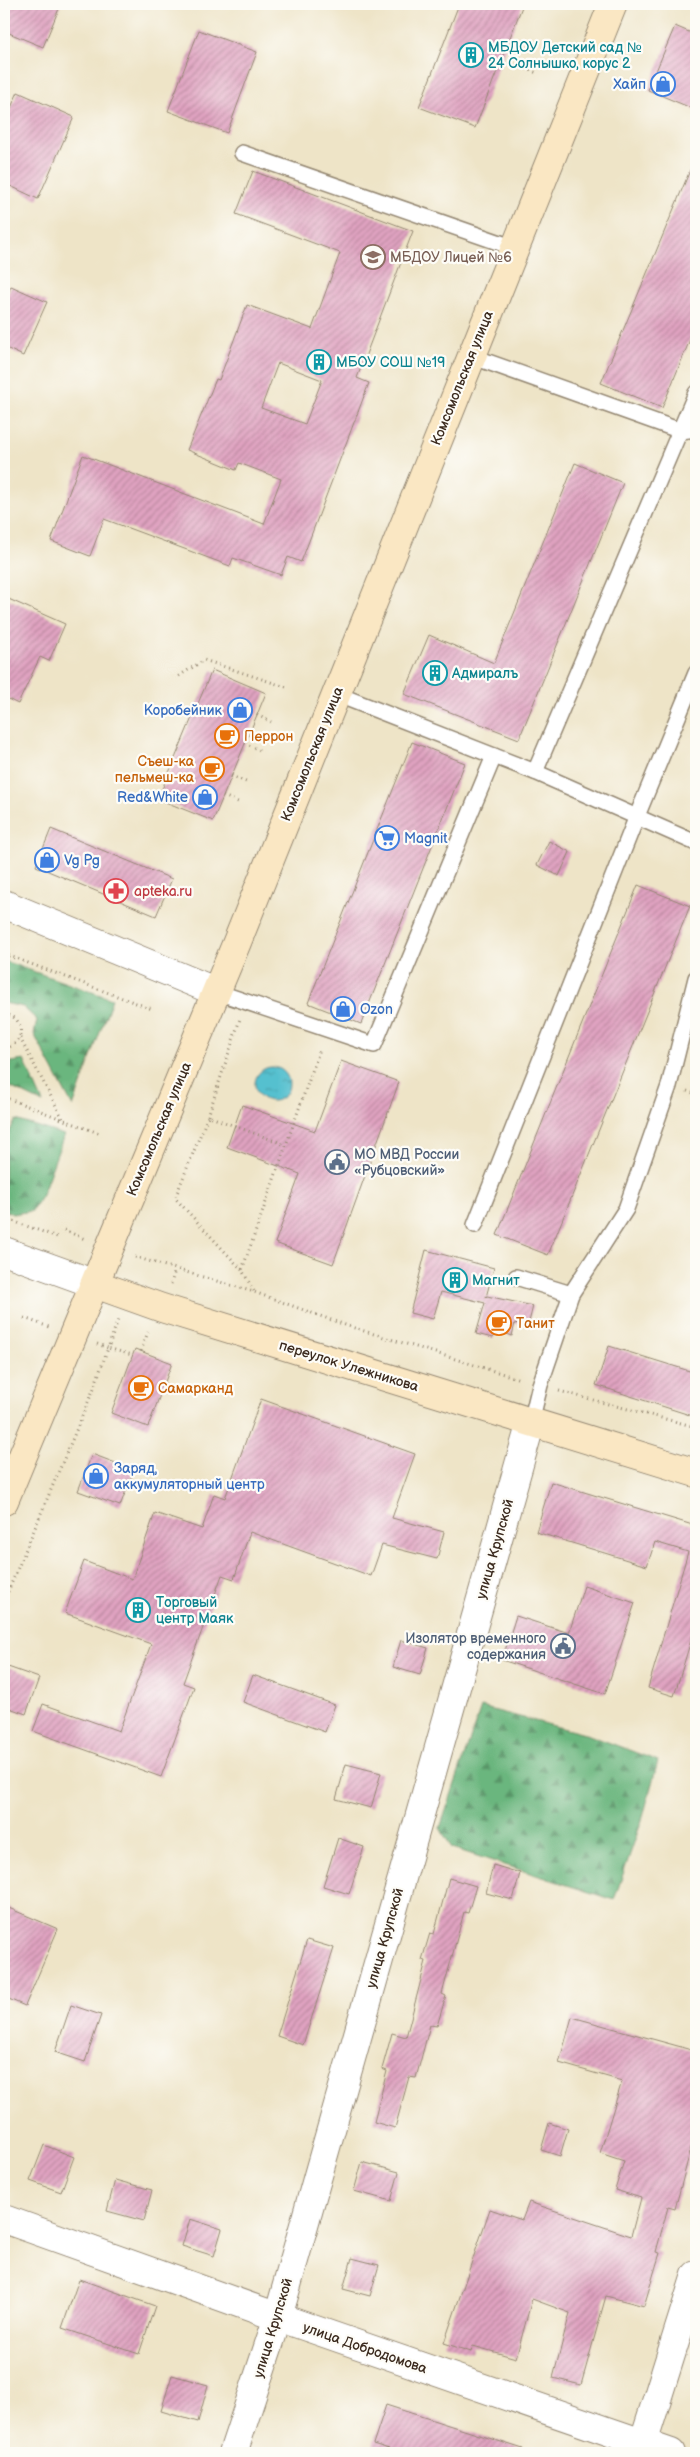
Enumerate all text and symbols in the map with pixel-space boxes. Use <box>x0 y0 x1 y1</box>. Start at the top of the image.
place label: МБДОУ Детский сад № 24 Солнышко, корус 2 <box>488 39 642 72</box>
building icon: МБДОУ Детский сад № 24 Солнышко, корус 2 <box>458 42 484 68</box>
shop icon: Хайп <box>650 71 676 97</box>
place label: Хайп <box>613 76 646 93</box>
school or university icon: МБДОУ Лицей №6 <box>360 244 386 270</box>
place label: МБДОУ Лицей №6 <box>390 249 512 266</box>
street label: Комсомольская улица <box>427 308 497 448</box>
building icon: МБОУ СОШ №19 <box>306 349 332 375</box>
place label: МБОУ СОШ №19 <box>336 354 445 371</box>
building icon: Адмиралъ <box>422 660 448 686</box>
place label: Адмиралъ <box>451 665 518 682</box>
street label: Комсомольская улица <box>277 684 347 824</box>
shop icon: Коробейник <box>227 697 253 723</box>
place label: Коробейник <box>144 702 223 719</box>
cafe icon: Перрон <box>214 723 240 749</box>
place label: Перрон <box>244 728 293 745</box>
place label: Съеш-ка пельмеш-ка <box>115 753 195 786</box>
cafe icon: Съеш-ка пельмеш-ка <box>199 756 225 782</box>
shop icon: Red&White <box>192 784 218 810</box>
place label: Red&White <box>117 789 188 806</box>
supermarket icon: Magnit <box>374 825 400 851</box>
place label: Magnit <box>404 830 448 847</box>
shop icon: Vg Pg <box>34 847 60 873</box>
place label: Vg Pg <box>64 852 100 869</box>
pharmacy icon: apteka.ru <box>103 878 129 904</box>
place label: apteka.ru <box>134 883 192 900</box>
shop icon: Ozon <box>330 996 356 1022</box>
place label: Ozon <box>360 1001 393 1018</box>
street label: Комсомольская улица <box>123 1059 195 1198</box>
place label: МО МВД России «Рубцовский» <box>354 1146 459 1179</box>
public building icon: МО МВД России «Рубцовский» <box>324 1149 350 1175</box>
building icon: Магнит <box>442 1267 468 1293</box>
place label: Магнит <box>472 1272 520 1289</box>
cafe icon: Танит <box>486 1310 512 1336</box>
place label: Танит <box>516 1315 555 1332</box>
street label: переулок Улежникова <box>277 1337 422 1396</box>
cafe icon: Самарканд <box>128 1375 154 1401</box>
place label: Самарканд <box>158 1380 234 1397</box>
place label: Заряд, аккумуляторный центр <box>114 1460 265 1493</box>
shop icon: Заряд, аккумуляторный центр <box>83 1463 109 1489</box>
street label: улица Крупской <box>473 1497 517 1601</box>
place label: Торговый центр Маяк <box>156 1594 234 1627</box>
building icon: Торговый центр Маяк <box>125 1597 151 1623</box>
place label: Изолятор временного содержания <box>405 1630 546 1663</box>
public building icon: Изолятор временного содержания <box>550 1633 576 1659</box>
street label: улица Крупской <box>363 1886 407 1990</box>
street label: улица Крупской <box>250 2276 296 2380</box>
street label: улица Добродомова <box>301 2319 430 2377</box>

